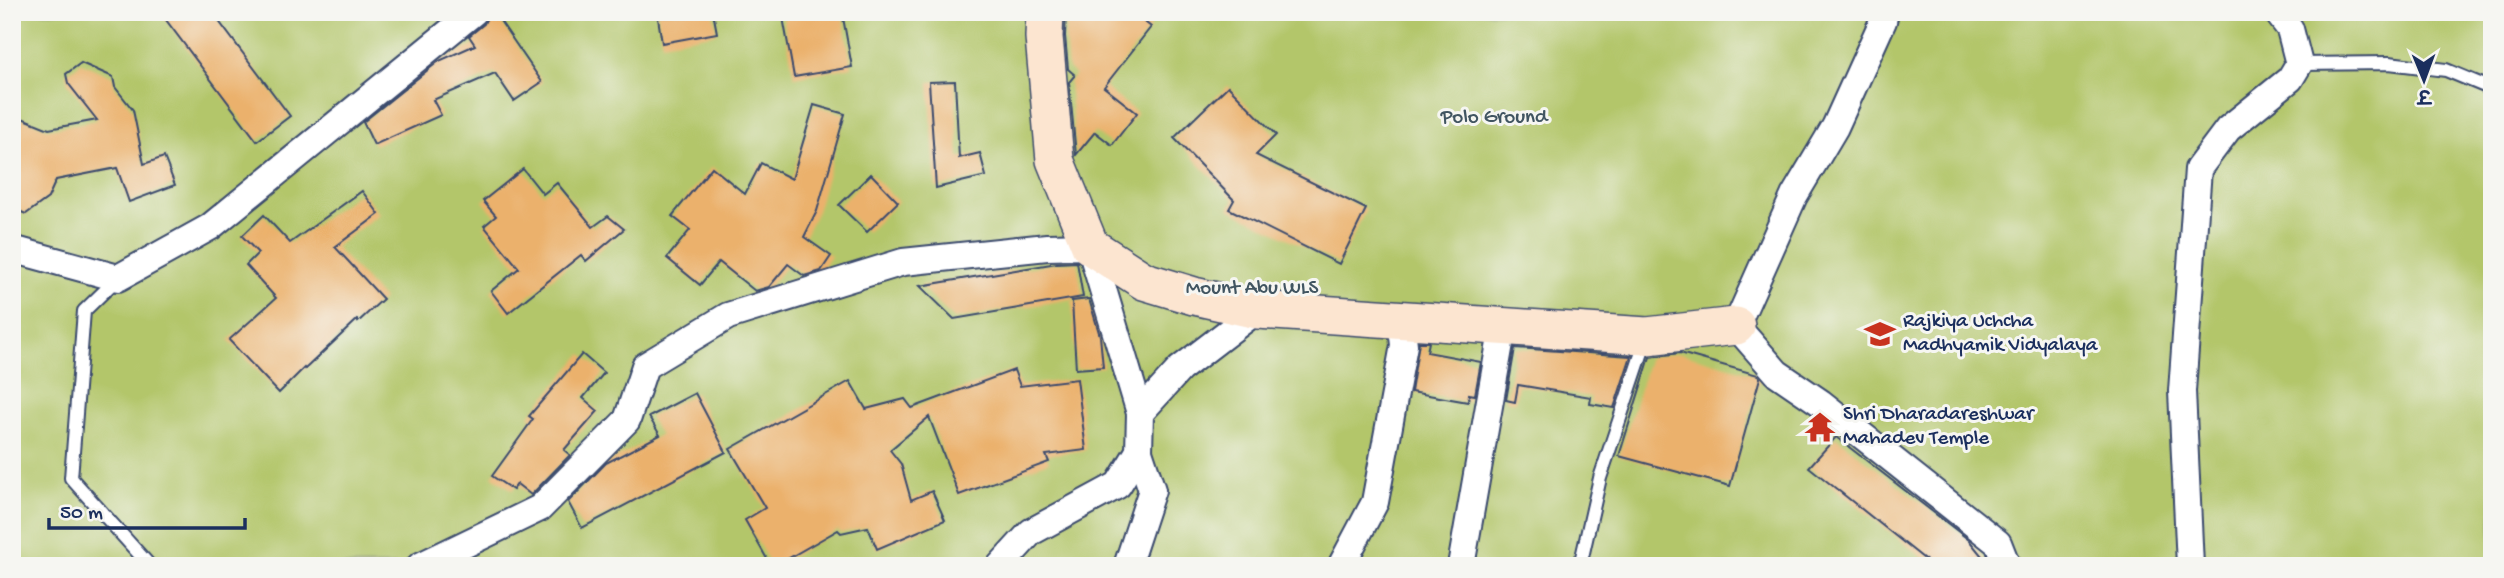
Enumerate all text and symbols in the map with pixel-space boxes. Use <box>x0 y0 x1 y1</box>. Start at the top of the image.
north arrow <box>2388 46 2458 116</box>
text: उ <box>2415 82 2433 105</box>
park label: Polo Ground <box>1440 106 1549 131</box>
park label: Mount Abu WLS <box>1186 277 1318 302</box>
place label: Rajkiya Uchcha Madhyamik Vidyalaya <box>1903 310 2099 359</box>
school or university icon: Rajkiya Uchcha Madhyamik Vidyalaya <box>1863 317 1897 351</box>
place label: Shri Dharadareshwar Mahadev Temple <box>1843 403 2035 452</box>
temple icon: Shri Dharadareshwar Mahadev Temple <box>1803 410 1837 444</box>
scale bar <box>49 487 245 531</box>
text: 50 m <box>60 502 103 527</box>

